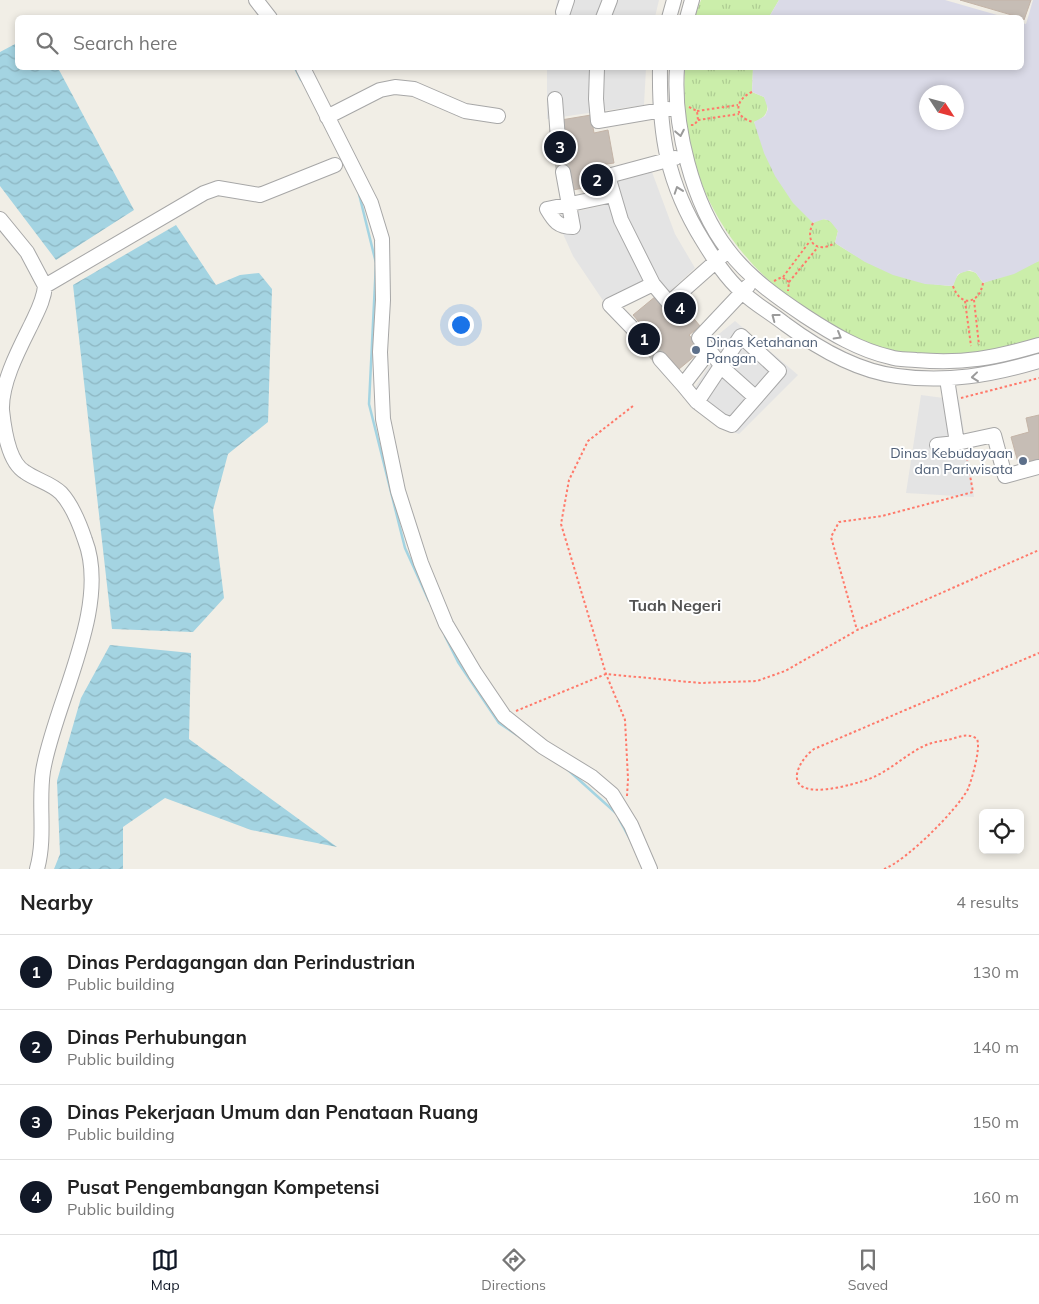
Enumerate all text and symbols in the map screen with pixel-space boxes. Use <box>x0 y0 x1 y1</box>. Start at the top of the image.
search box <box>15 15 1024 70</box>
icon: search <box>33 29 61 57</box>
text: Search here <box>73 31 177 55</box>
north arrow <box>919 85 964 130</box>
pin: 3 <box>544 128 576 166</box>
one-way arrow <box>675 129 685 138</box>
pin: 2 <box>581 161 613 199</box>
one-way arrow <box>674 187 684 195</box>
pin: 4 <box>664 289 696 327</box>
your location <box>448 312 474 338</box>
one-way arrow <box>771 314 781 323</box>
pin: 1 <box>628 320 660 358</box>
one-way arrow <box>833 330 842 340</box>
place label: Dinas Ketahanan Pangan <box>706 333 818 367</box>
marker: Dinas Ketahanan Pangan <box>690 344 702 356</box>
one-way arrow <box>970 371 978 382</box>
place label: Dinas Kebudayaan dan Pariwisata <box>890 444 1013 478</box>
marker: Dinas Kebudayaan dan Pariwisata <box>1017 455 1029 467</box>
district label: Tuah Negeri <box>629 595 721 615</box>
map controls <box>979 809 1024 854</box>
button: locate <box>979 809 1024 854</box>
text: Nearby <box>20 889 93 915</box>
text: 4 results <box>956 892 1019 912</box>
text: Dinas Perdagangan dan Perindustrian <box>67 950 415 974</box>
text: 1 <box>31 962 41 982</box>
text: 130 m <box>972 962 1019 982</box>
text: Public building <box>67 974 175 994</box>
text: Dinas Perhubungan <box>67 1025 247 1049</box>
text: 2 <box>31 1037 41 1057</box>
text: 140 m <box>972 1037 1019 1057</box>
text: Public building <box>67 1049 175 1069</box>
text: Dinas Pekerjaan Umum dan Penataan Ruang <box>67 1100 478 1124</box>
text: 3 <box>31 1112 41 1132</box>
text: 150 m <box>972 1112 1019 1132</box>
text: Public building <box>67 1124 175 1144</box>
text: Pusat Pengembangan Kompetensi <box>67 1175 380 1199</box>
text: 4 <box>31 1187 41 1207</box>
text: 160 m <box>972 1187 1019 1207</box>
text: Public building <box>67 1199 175 1219</box>
tab: Map <box>151 1246 180 1294</box>
tab: Directions <box>481 1246 546 1294</box>
tab: Saved <box>848 1246 888 1294</box>

